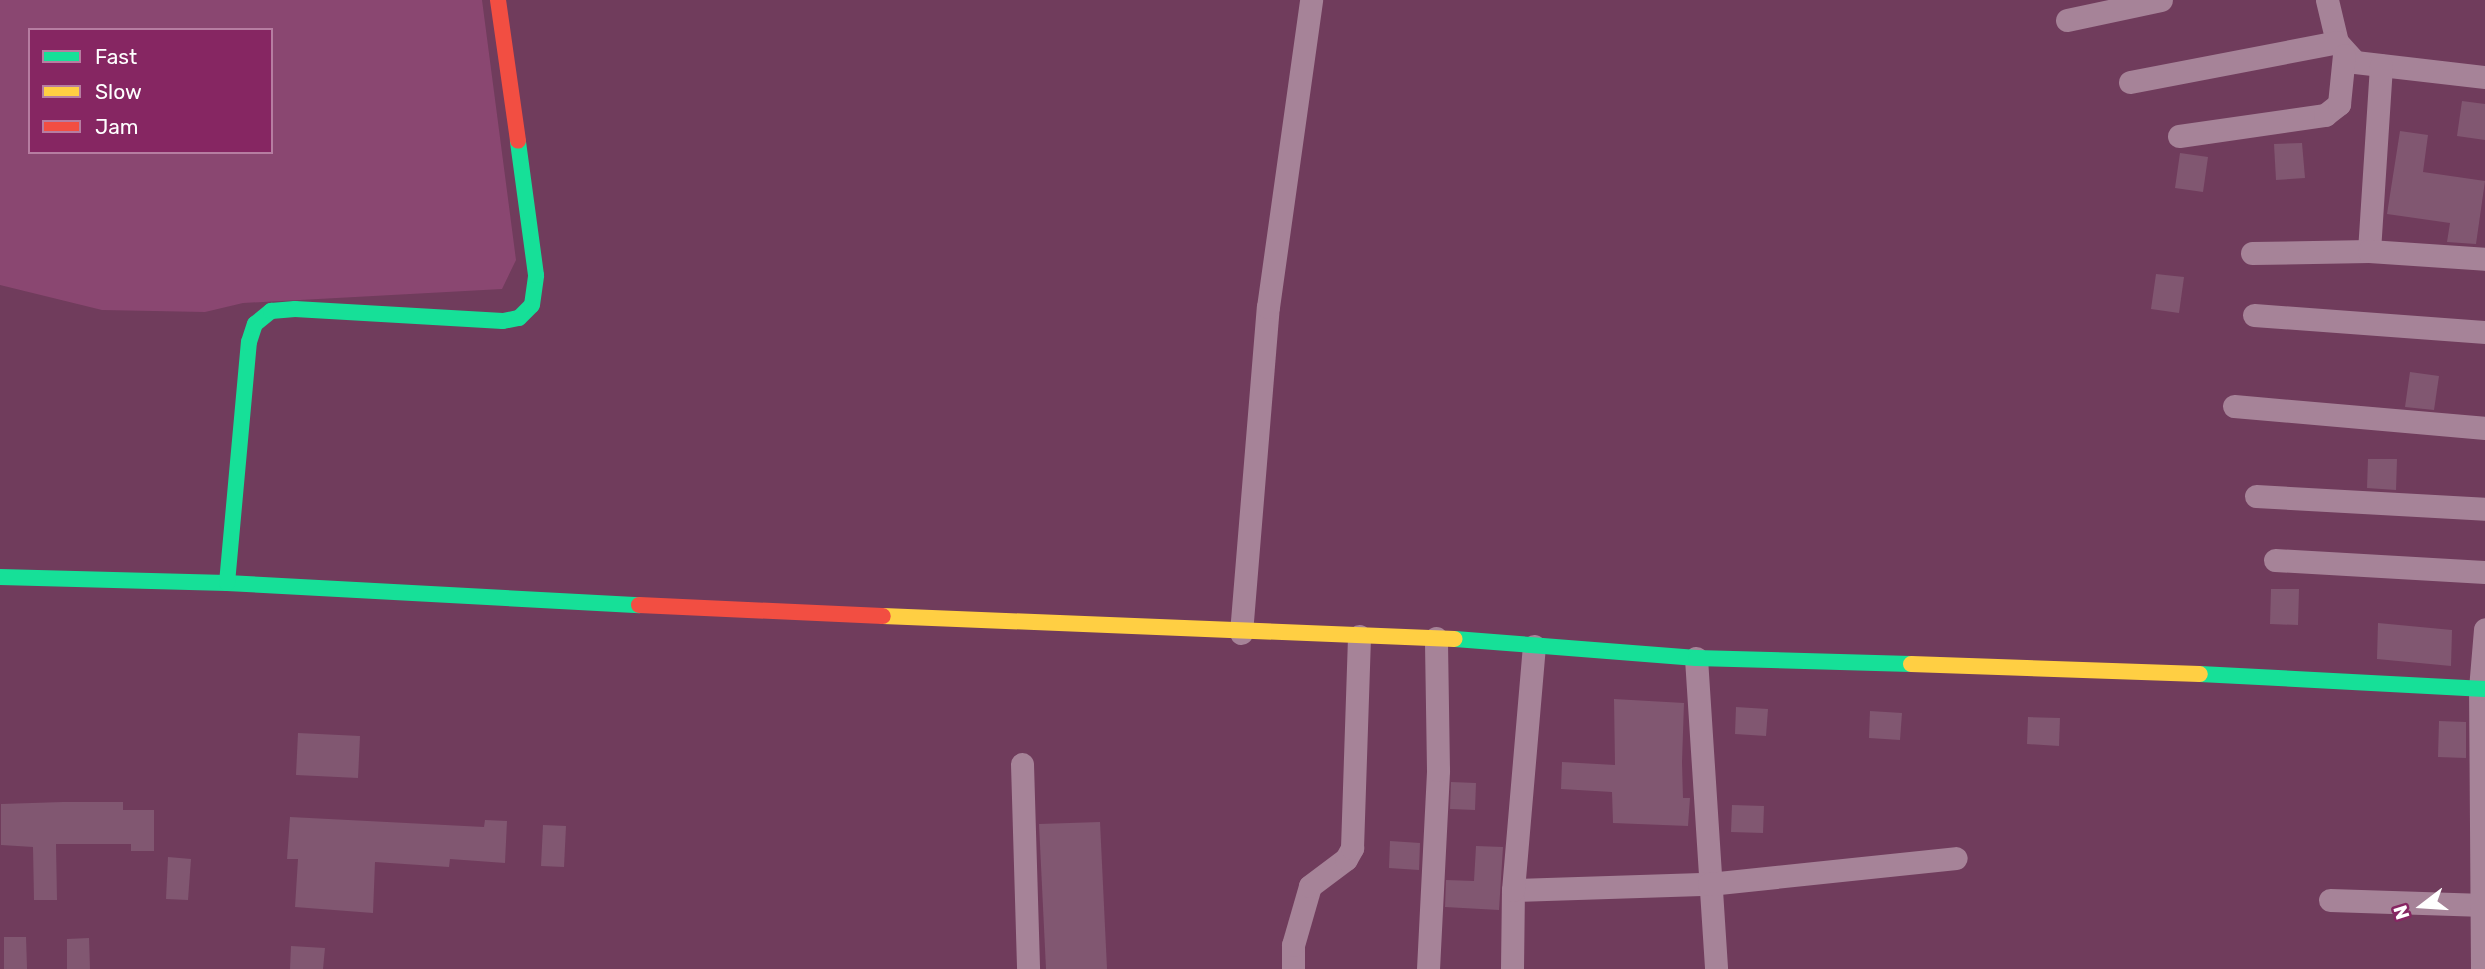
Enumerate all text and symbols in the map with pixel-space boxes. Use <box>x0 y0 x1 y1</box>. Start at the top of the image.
legend <box>28 28 273 154</box>
text: Fast <box>95 44 137 69</box>
text: Slow <box>95 79 142 104</box>
text: Jam <box>95 114 139 139</box>
north arrow <box>2387 871 2457 941</box>
text: N <box>2388 902 2414 922</box>

